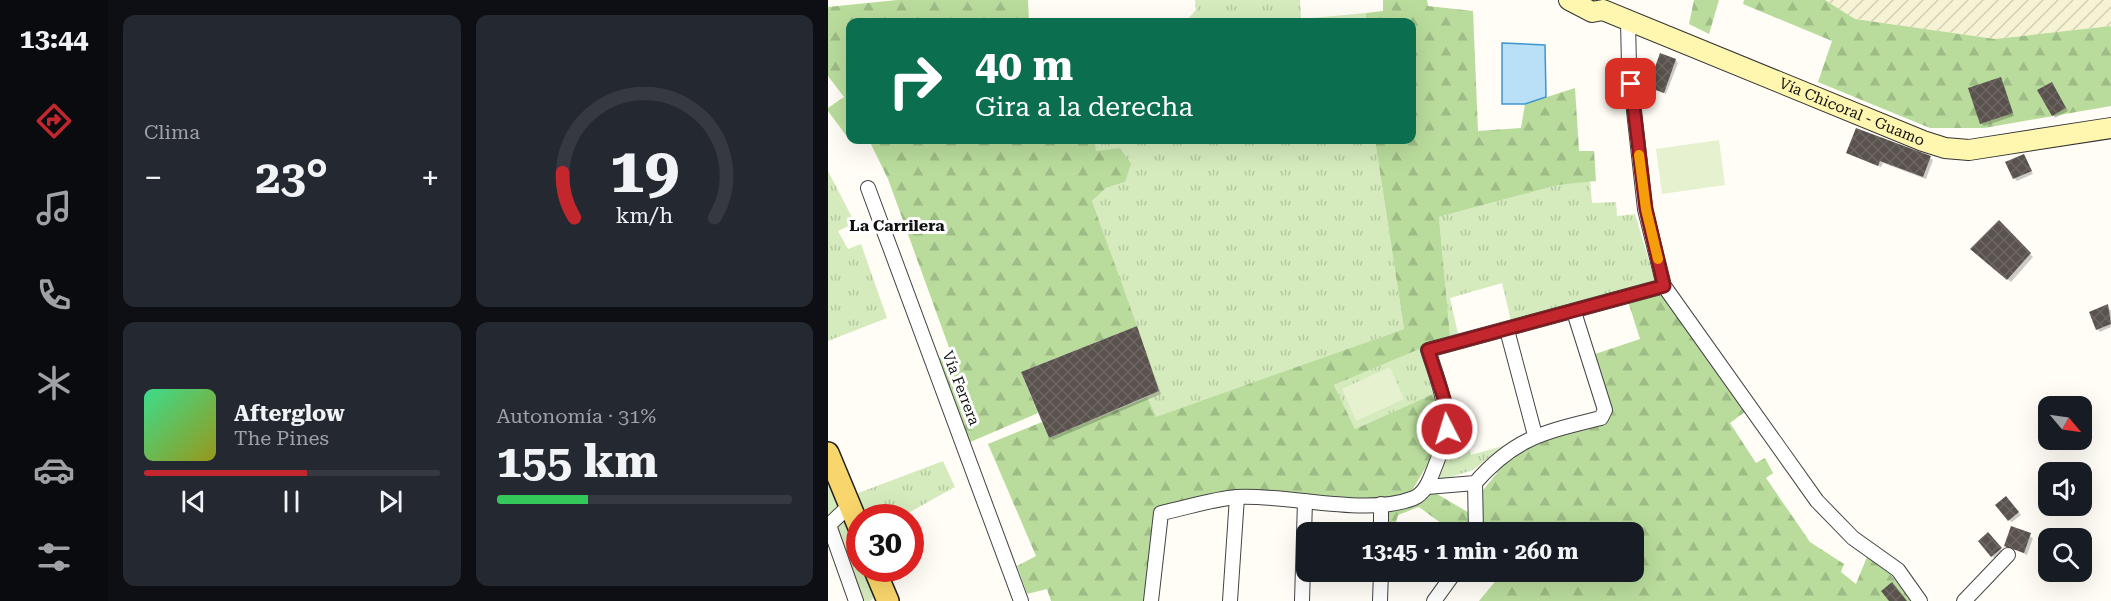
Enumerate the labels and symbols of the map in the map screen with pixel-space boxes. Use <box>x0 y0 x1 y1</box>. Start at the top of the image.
pin <box>1605 58 1656 109</box>
street label: Vía Chicoral - Guamo <box>1776 74 1927 150</box>
district label: La Carrilera <box>849 216 945 235</box>
street label: Vía Ferrera <box>939 348 983 428</box>
north arrow <box>2038 396 2092 450</box>
position arrow <box>1415 397 1479 461</box>
speed limit sign: 30 <box>846 504 924 582</box>

